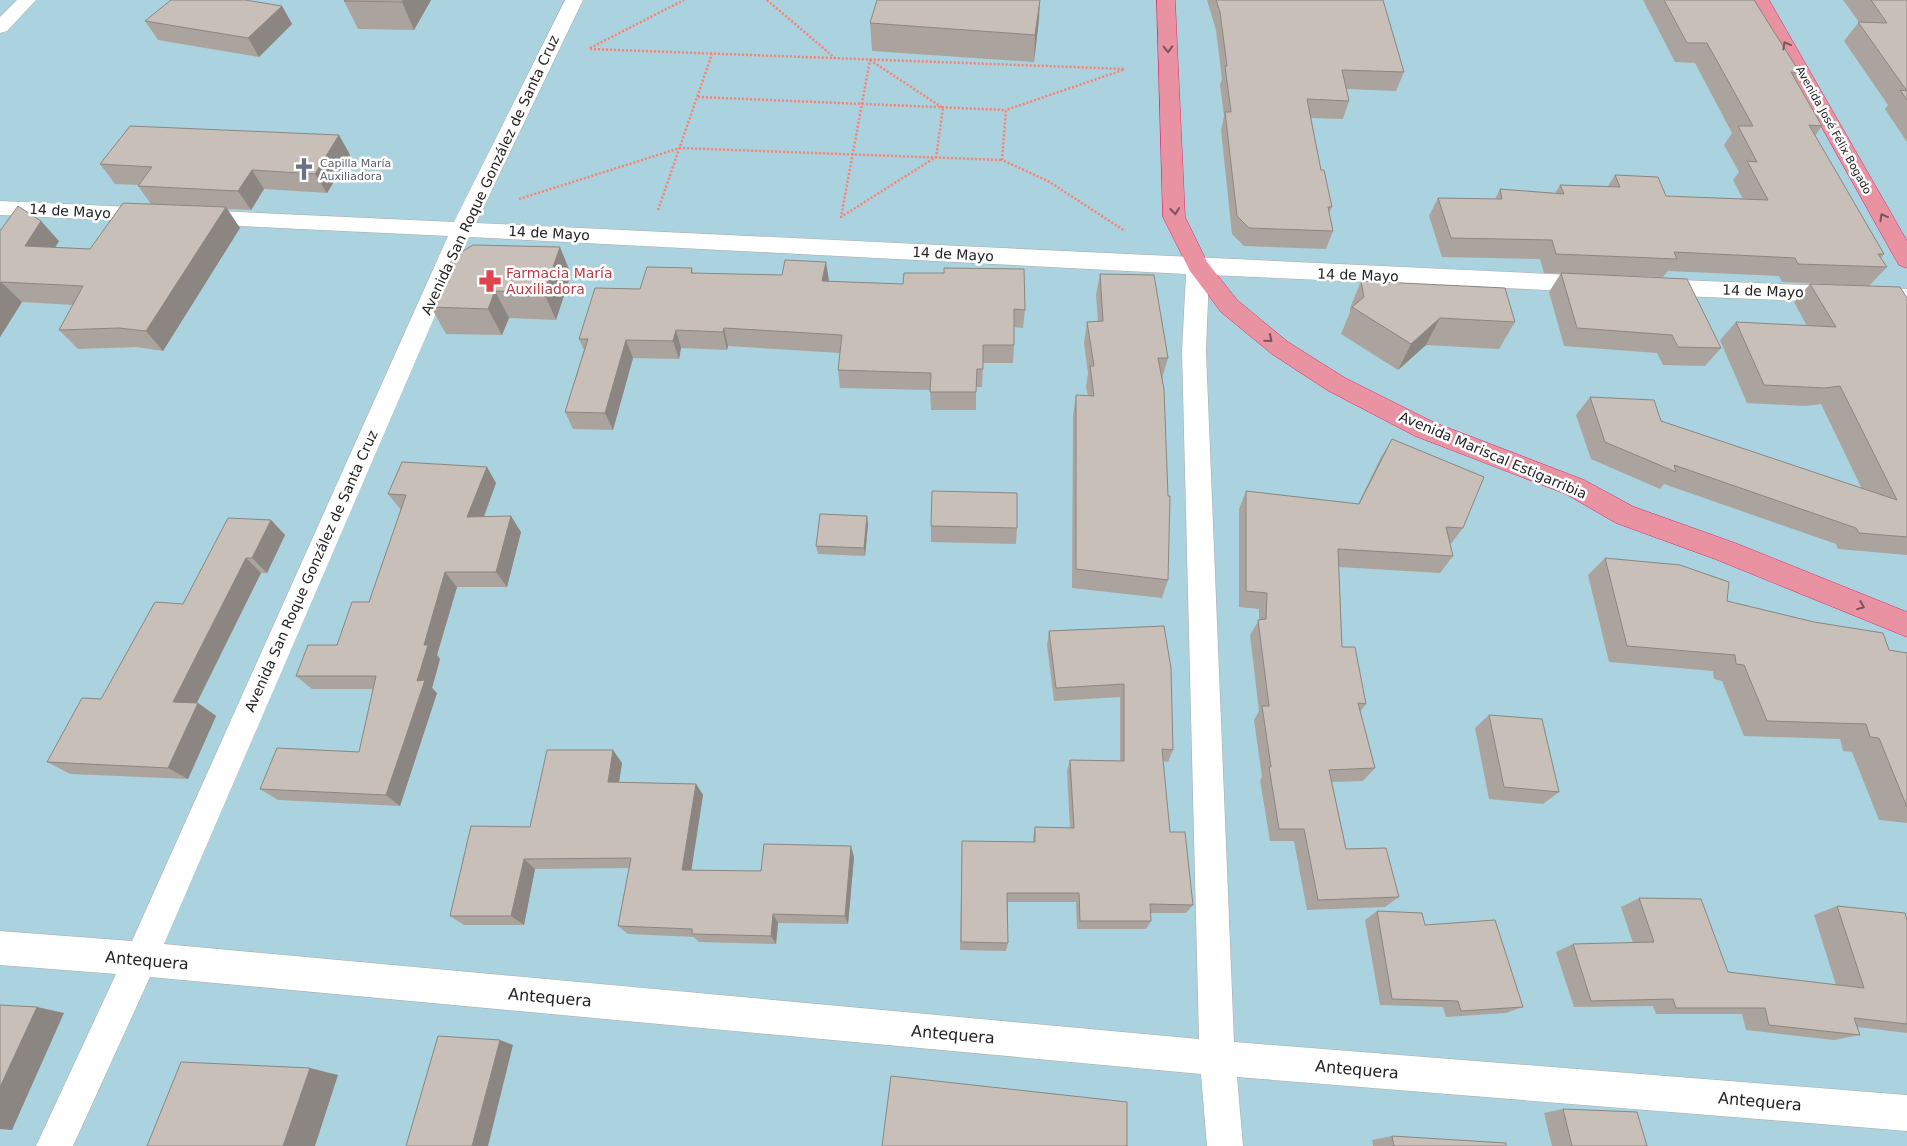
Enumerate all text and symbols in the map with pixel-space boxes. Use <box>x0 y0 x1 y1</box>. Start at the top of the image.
street label: Avenida San Roque González de Santa Cruz <box>418 33 562 317</box>
one-way arrow <box>1782 42 1792 51</box>
one-way arrow <box>1162 45 1173 53</box>
street label: Avenida José Félix Bogado <box>1793 64 1874 196</box>
church icon: Capilla María Auxiliadora <box>291 156 317 182</box>
place label: Capilla María Auxiliadora <box>320 157 391 183</box>
street label: 14 de Mayo <box>29 201 111 221</box>
one-way arrow <box>1169 207 1180 215</box>
one-way arrow <box>1879 214 1889 223</box>
street label: 14 de Mayo <box>508 223 590 243</box>
street label: 14 de Mayo <box>912 244 994 264</box>
place label: Farmacia María Auxiliadora <box>506 265 613 297</box>
street label: 14 de Mayo <box>1317 266 1399 284</box>
pharmacy icon: Farmacia María Auxiliadora <box>477 268 503 294</box>
street label: 14 de Mayo <box>1722 282 1804 300</box>
one-way arrow <box>1263 333 1272 341</box>
street label: Avenida Mariscal Estigarribia <box>1397 408 1589 502</box>
street label: Avenida San Roque González de Santa Cruz <box>241 428 381 714</box>
one-way arrow <box>1856 600 1865 611</box>
street label: Antequera <box>104 947 189 974</box>
street label: Antequera <box>507 984 592 1011</box>
street label: Antequera <box>910 1021 995 1048</box>
street label: Antequera <box>1314 1056 1399 1083</box>
street label: Antequera <box>1717 1088 1802 1115</box>

